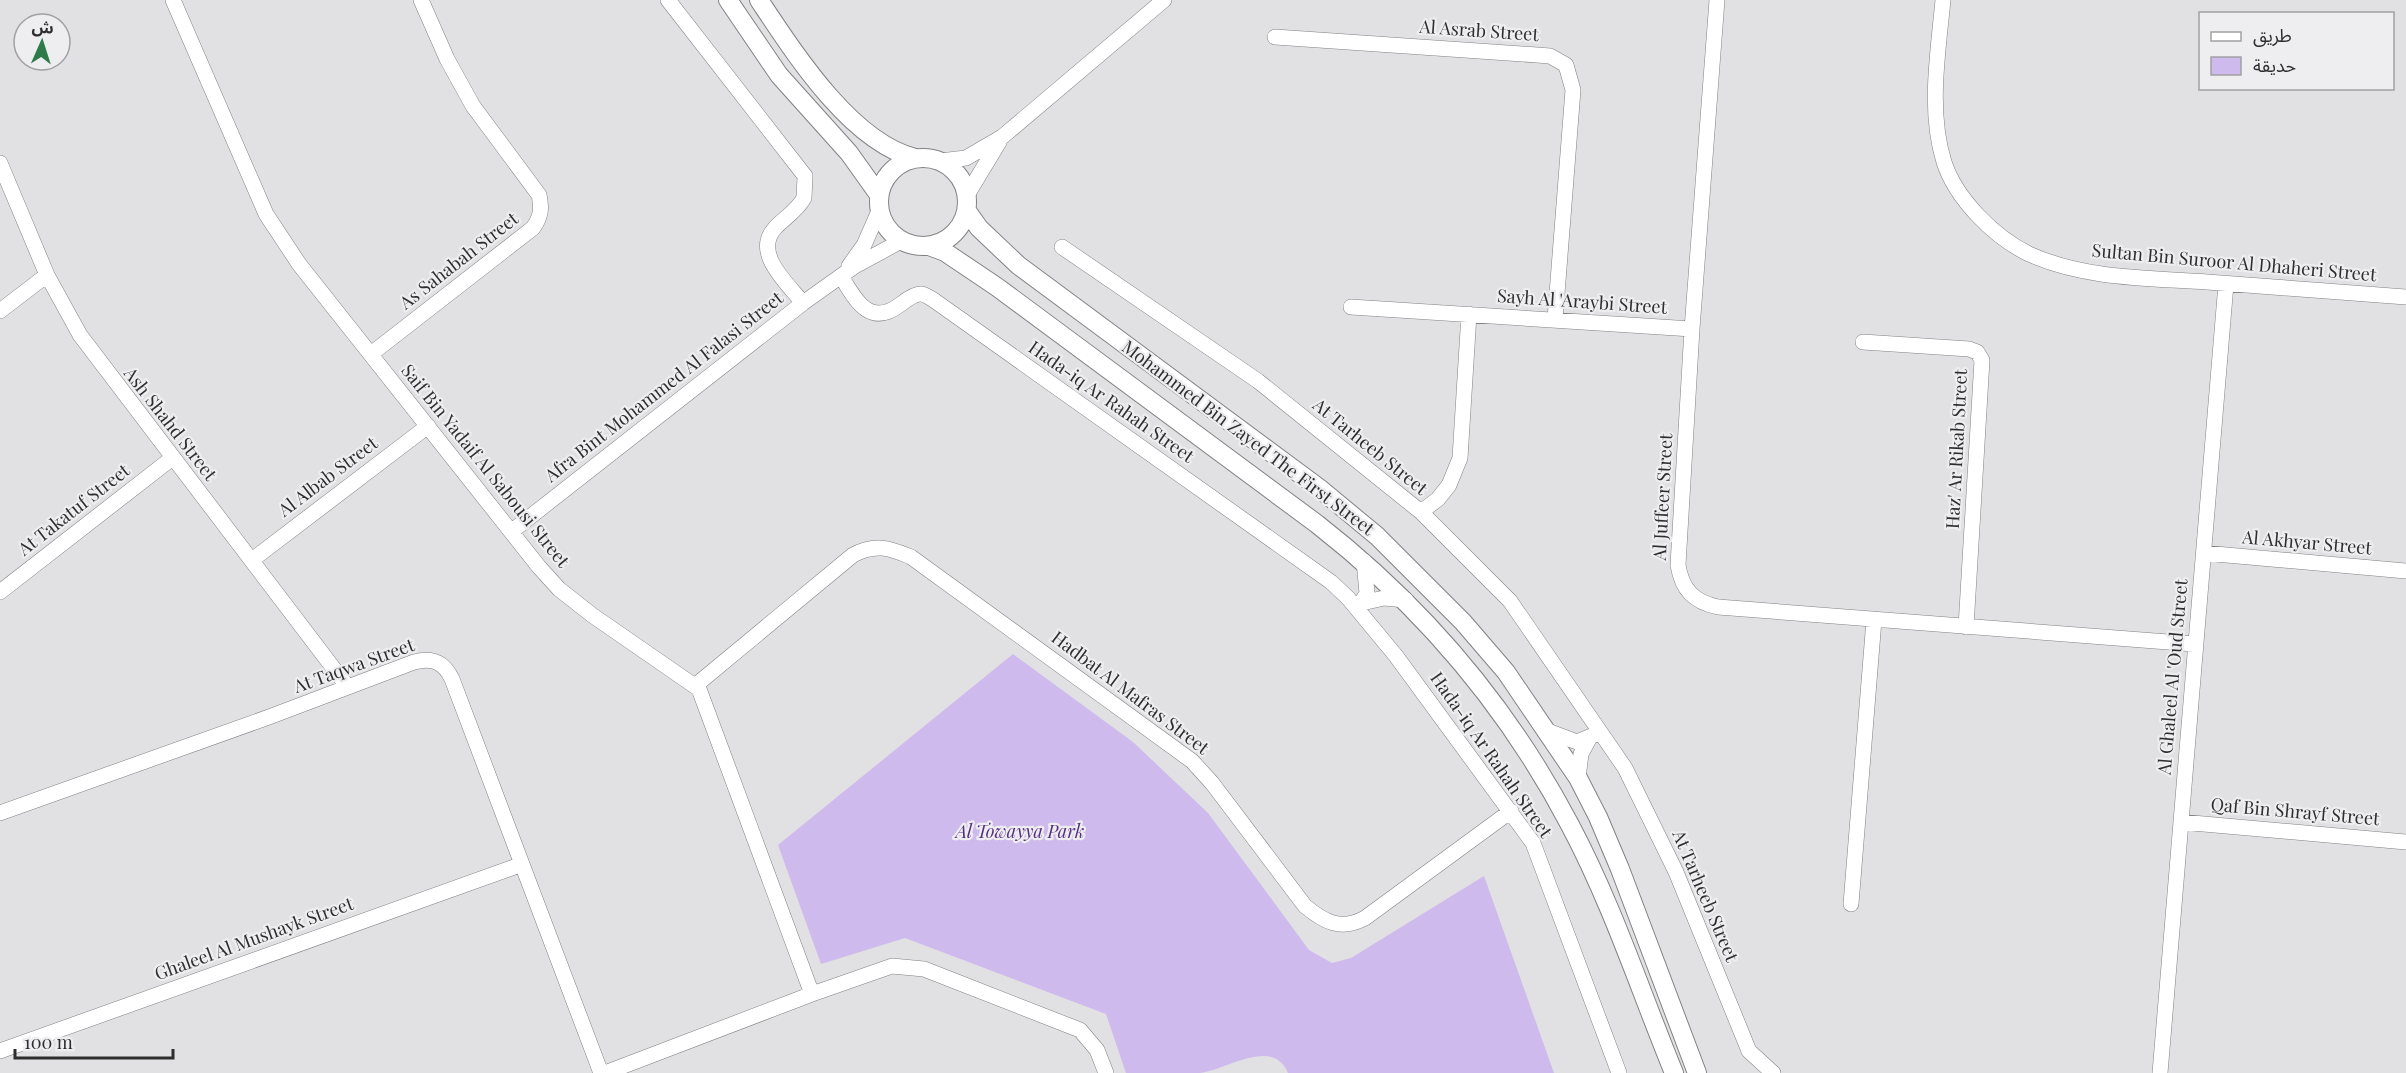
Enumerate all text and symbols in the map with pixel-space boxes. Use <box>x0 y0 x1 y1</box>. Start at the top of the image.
north arrow <box>12 12 72 72</box>
legend <box>2199 12 2394 90</box>
street label: Al Asrab Street <box>1418 14 1540 46</box>
text: ش <box>31 15 54 38</box>
text: طريق <box>2253 23 2292 47</box>
text: حديقة <box>2253 53 2296 77</box>
street label: As Sahabah Street <box>393 206 523 315</box>
street label: Sultan Bin Suroor Al Dhaheri Street <box>2091 238 2378 286</box>
street label: Sayh Al 'Araybi Street <box>1496 283 1668 319</box>
street label: Afra Bint Mohammed Al Falasi Street <box>538 285 788 488</box>
street label: Mohammed Bin Zayed The First Street <box>1118 334 1380 540</box>
street label: Hada-iq Ar Rahah Street <box>1024 335 1200 468</box>
street label: Saif Bin Yadaif Al Sabousi Street <box>396 359 576 572</box>
street label: Ash Shahd Street <box>118 361 223 485</box>
street label: Haz' Ar Rikab Street <box>1940 368 1972 530</box>
street label: At Tarheeb Street <box>1308 392 1433 500</box>
street label: Al Albab Street <box>272 430 383 522</box>
street label: Al Juffeer Street <box>1647 432 1677 562</box>
street label: At Takatuf Street <box>12 458 135 561</box>
street label: Al Akhyar Street <box>2240 524 2373 560</box>
street label: Al Ghaleel Al 'Oud Street <box>2151 577 2193 777</box>
street label: Hadbat Al Mafras Street <box>1047 625 1215 760</box>
street label: At Taqwa Street <box>289 632 418 698</box>
street label: Hada-iq Ar Rahah Street <box>1425 667 1558 842</box>
street label: Qaf Bin Shrayf Street <box>2210 792 2381 830</box>
park label: Al Towayya Park <box>954 819 1084 843</box>
street label: At Tarheeb Street <box>1667 825 1745 966</box>
street label: Ghaleel Al Mushayk Street <box>151 891 357 985</box>
scale bar <box>15 1022 172 1060</box>
text: 100 m <box>24 1030 73 1054</box>

